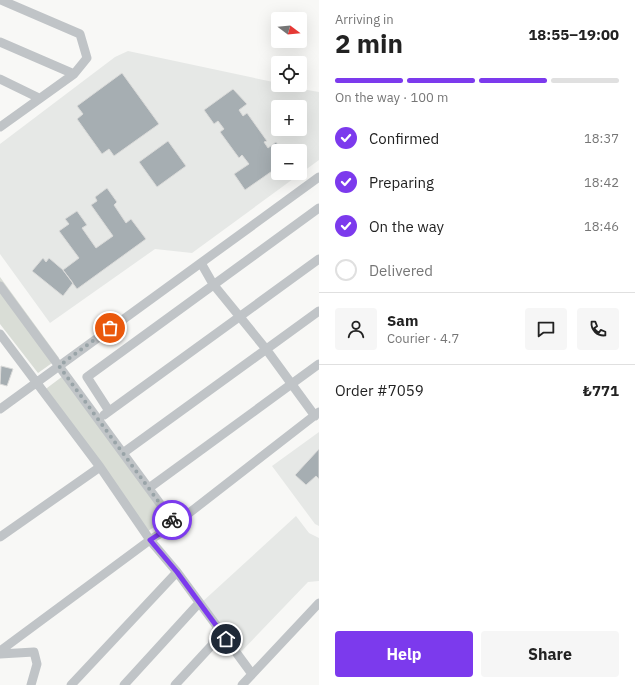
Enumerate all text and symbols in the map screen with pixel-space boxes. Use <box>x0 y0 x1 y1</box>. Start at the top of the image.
text: Arriving in <box>335 11 394 28</box>
north arrow <box>271 12 307 48</box>
map controls <box>271 12 307 180</box>
text: 18:55–19:00 <box>528 25 619 44</box>
text: 2 min <box>335 26 403 60</box>
button: locate <box>271 56 307 92</box>
text: On the way · 100 m <box>335 89 448 106</box>
button: + <box>271 100 307 136</box>
icon: check <box>335 127 357 149</box>
text: Confirmed <box>369 129 439 148</box>
text: 18:37 <box>584 130 619 147</box>
button: − <box>271 144 307 180</box>
icon: check <box>335 171 357 193</box>
text: Preparing <box>369 173 434 192</box>
text: 18:42 <box>584 174 619 191</box>
icon: check <box>335 215 357 237</box>
text: On the way <box>369 217 444 236</box>
text: 18:46 <box>584 218 619 235</box>
text: Delivered <box>369 261 433 280</box>
button: person <box>335 308 377 350</box>
button: chat <box>525 308 567 350</box>
button: phone <box>577 308 619 350</box>
pin <box>93 311 127 345</box>
text: Sam <box>387 311 418 330</box>
icon: bag <box>99 317 121 339</box>
text: Courier · 4.7 <box>387 330 459 347</box>
text: Order #7059 <box>335 381 424 400</box>
text: ₺771 <box>583 381 619 400</box>
courier <box>152 500 192 540</box>
icon: bike <box>161 509 183 531</box>
pin <box>209 622 243 656</box>
icon: home <box>215 628 237 650</box>
button: Help <box>335 631 473 677</box>
button: Share <box>481 631 619 677</box>

